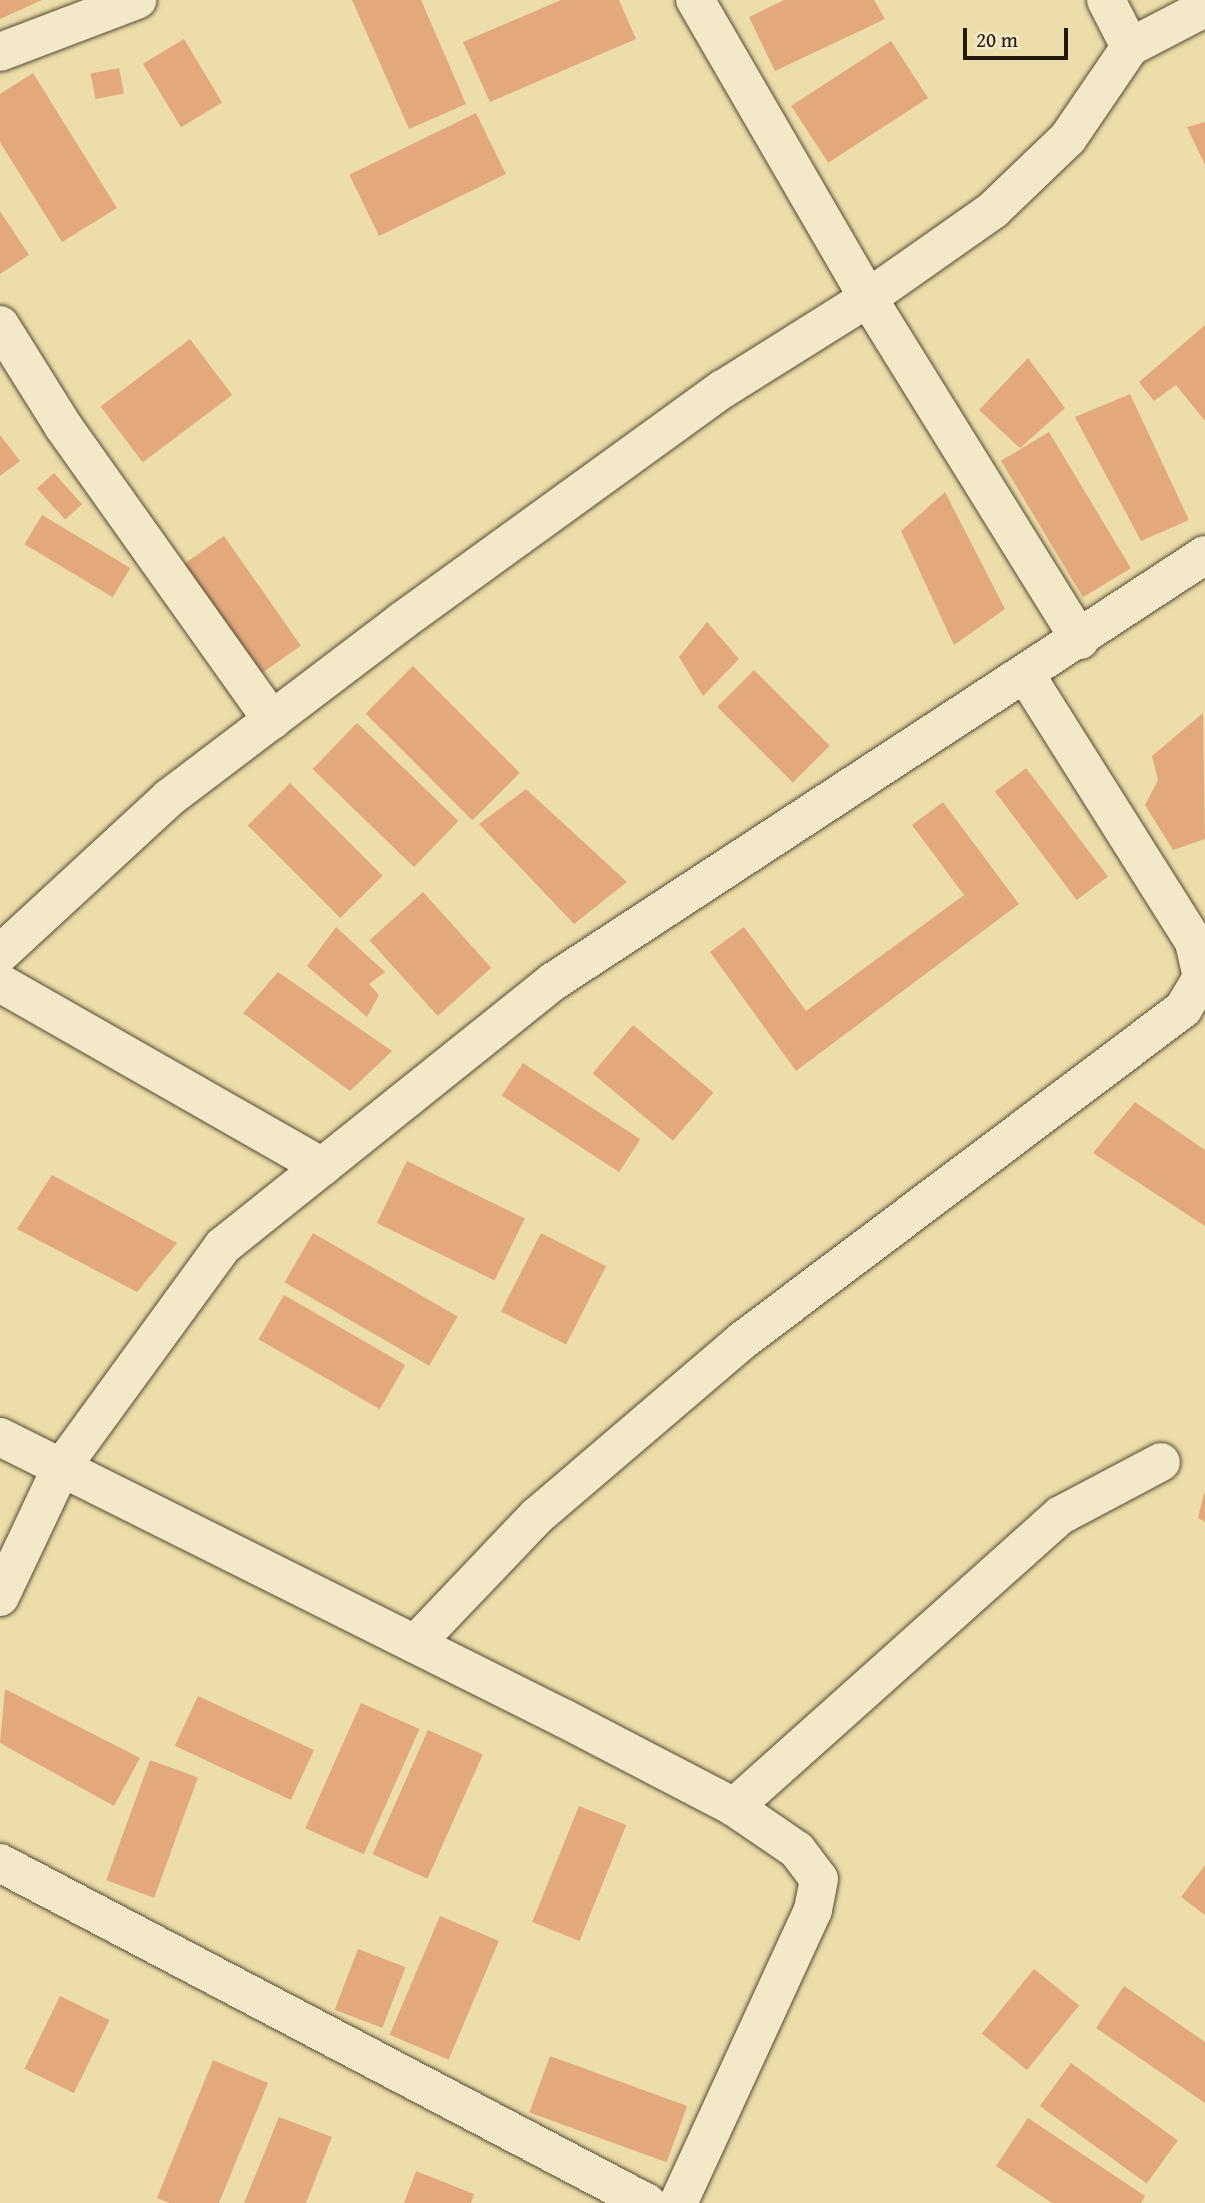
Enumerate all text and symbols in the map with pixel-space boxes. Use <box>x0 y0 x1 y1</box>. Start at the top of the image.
scale bar <box>967 14 1072 58</box>
text: 20 m <box>976 24 1018 55</box>

